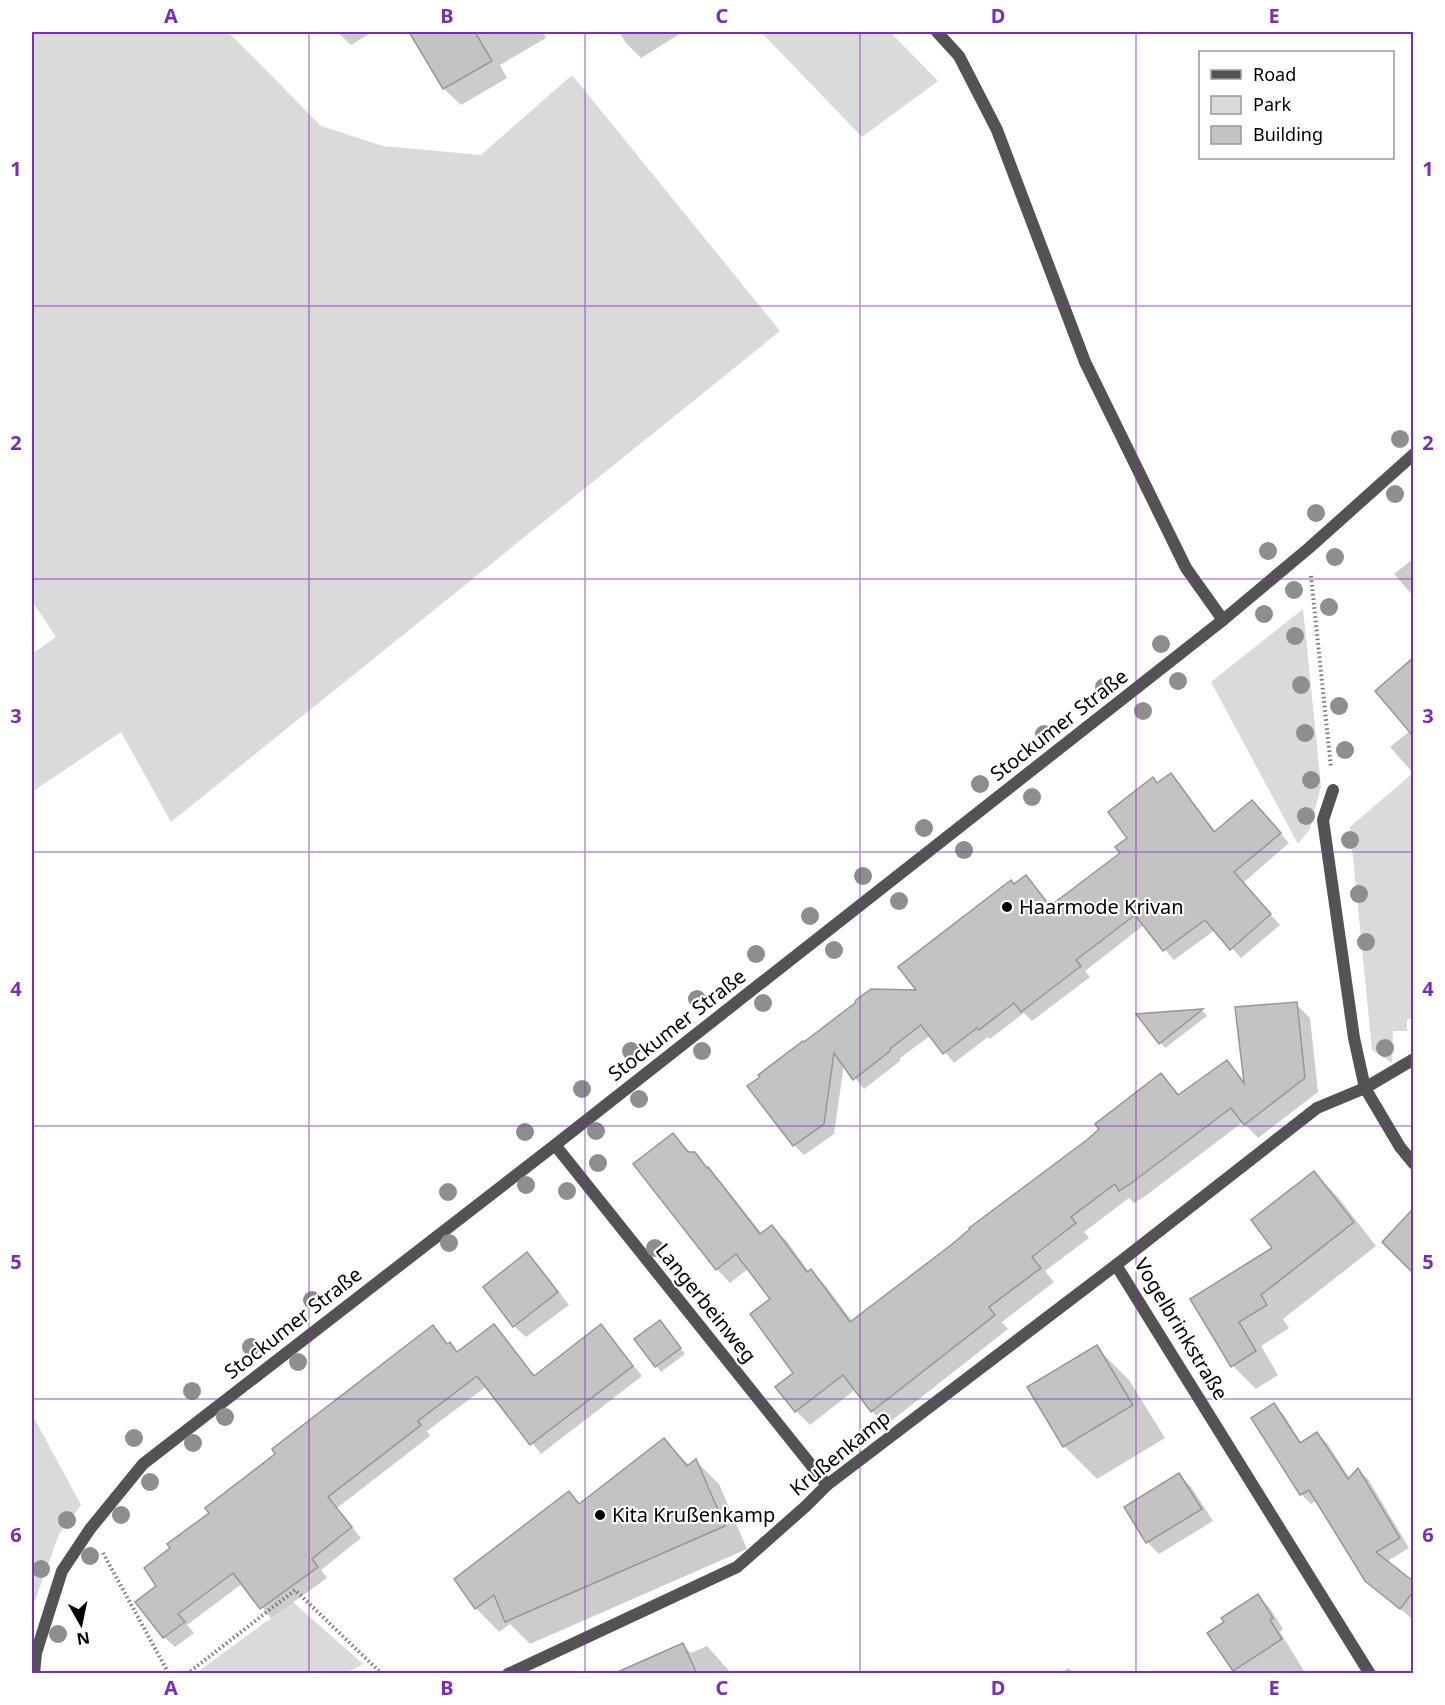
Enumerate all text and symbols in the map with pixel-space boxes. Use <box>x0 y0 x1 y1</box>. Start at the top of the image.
text: A <box>164 2 178 29</box>
text: B <box>440 2 454 29</box>
text: C <box>716 2 729 29</box>
text: D <box>991 2 1005 29</box>
text: E <box>1268 2 1280 29</box>
legend <box>1199 51 1394 159</box>
text: Road <box>1253 62 1296 86</box>
text: Park <box>1253 92 1291 116</box>
text: Building <box>1253 122 1323 146</box>
text: 1 <box>10 155 22 182</box>
text: 1 <box>1422 155 1434 182</box>
text: 2 <box>10 429 22 456</box>
text: 2 <box>1422 429 1434 456</box>
street label: Stockumer Straße <box>984 662 1133 787</box>
text: 3 <box>10 702 22 729</box>
text: 3 <box>1422 702 1434 729</box>
place label: Haarmode Krivan <box>1019 893 1184 920</box>
marker: Haarmode Krivan <box>1000 900 1014 914</box>
street label: Stockumer Straße <box>602 962 751 1087</box>
text: 4 <box>10 975 22 1002</box>
text: 4 <box>1422 975 1434 1002</box>
street label: Langerbeinweg <box>650 1237 763 1368</box>
text: 5 <box>10 1248 22 1275</box>
text: 5 <box>1422 1248 1434 1275</box>
street label: Vogelbrinkstraße <box>1128 1253 1234 1405</box>
street label: Stockumer Straße <box>218 1260 367 1385</box>
street label: Krußenkamp <box>784 1404 896 1502</box>
place label: Kita Krußenkamp <box>612 1501 775 1528</box>
marker: Kita Krußenkamp <box>593 1508 607 1522</box>
text: 6 <box>10 1521 22 1548</box>
text: 6 <box>1422 1521 1434 1548</box>
north arrow <box>51 1594 111 1654</box>
text: N <box>75 1627 91 1651</box>
text: A <box>164 1674 178 1701</box>
text: B <box>440 1674 454 1701</box>
text: C <box>716 1674 729 1701</box>
text: D <box>991 1674 1005 1701</box>
text: E <box>1268 1674 1280 1701</box>

